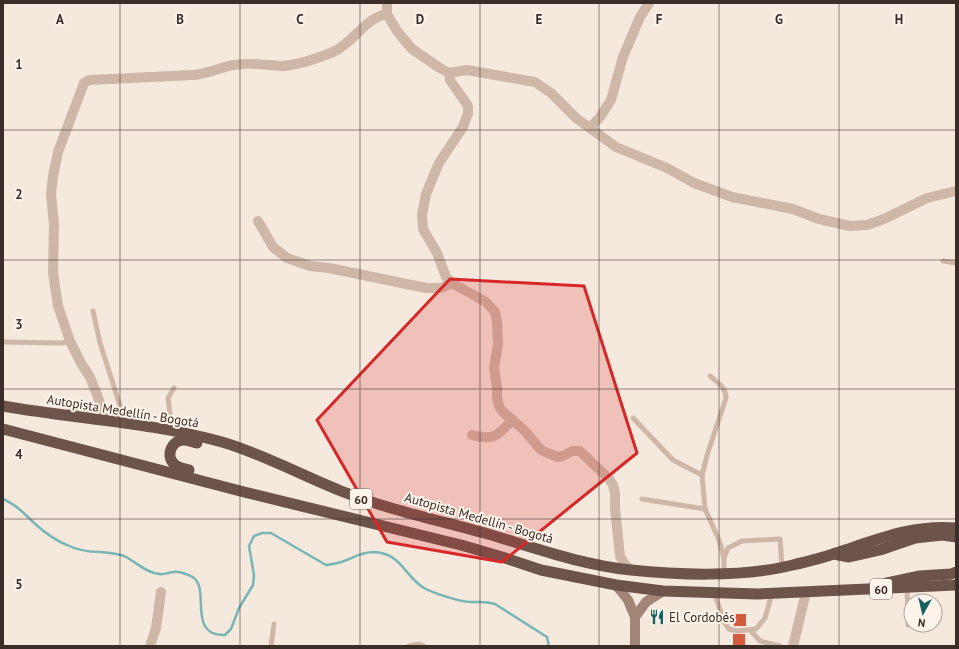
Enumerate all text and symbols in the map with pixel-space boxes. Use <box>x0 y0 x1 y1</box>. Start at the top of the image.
text: A <box>56 11 64 28</box>
text: B <box>176 11 184 28</box>
text: C <box>296 11 304 28</box>
text: D <box>416 11 424 28</box>
text: E <box>536 11 543 28</box>
text: F <box>656 11 663 28</box>
text: G <box>775 11 783 28</box>
text: H <box>895 11 903 28</box>
text: 1 <box>15 56 23 73</box>
text: 2 <box>15 186 23 203</box>
text: 3 <box>15 316 23 333</box>
street label: Autopista Medellín - Bogotá <box>46 391 200 431</box>
text: 4 <box>15 446 23 463</box>
road number: 60 <box>350 489 372 509</box>
street label: Autopista Medellín - Bogotá <box>403 489 555 547</box>
text: 5 <box>15 576 23 593</box>
road number: 60 <box>870 579 892 599</box>
north arrow <box>903 593 943 633</box>
restaurant icon: El Cordobés <box>648 608 666 626</box>
place label: El Cordobés <box>669 609 735 626</box>
text: N <box>917 615 926 630</box>

